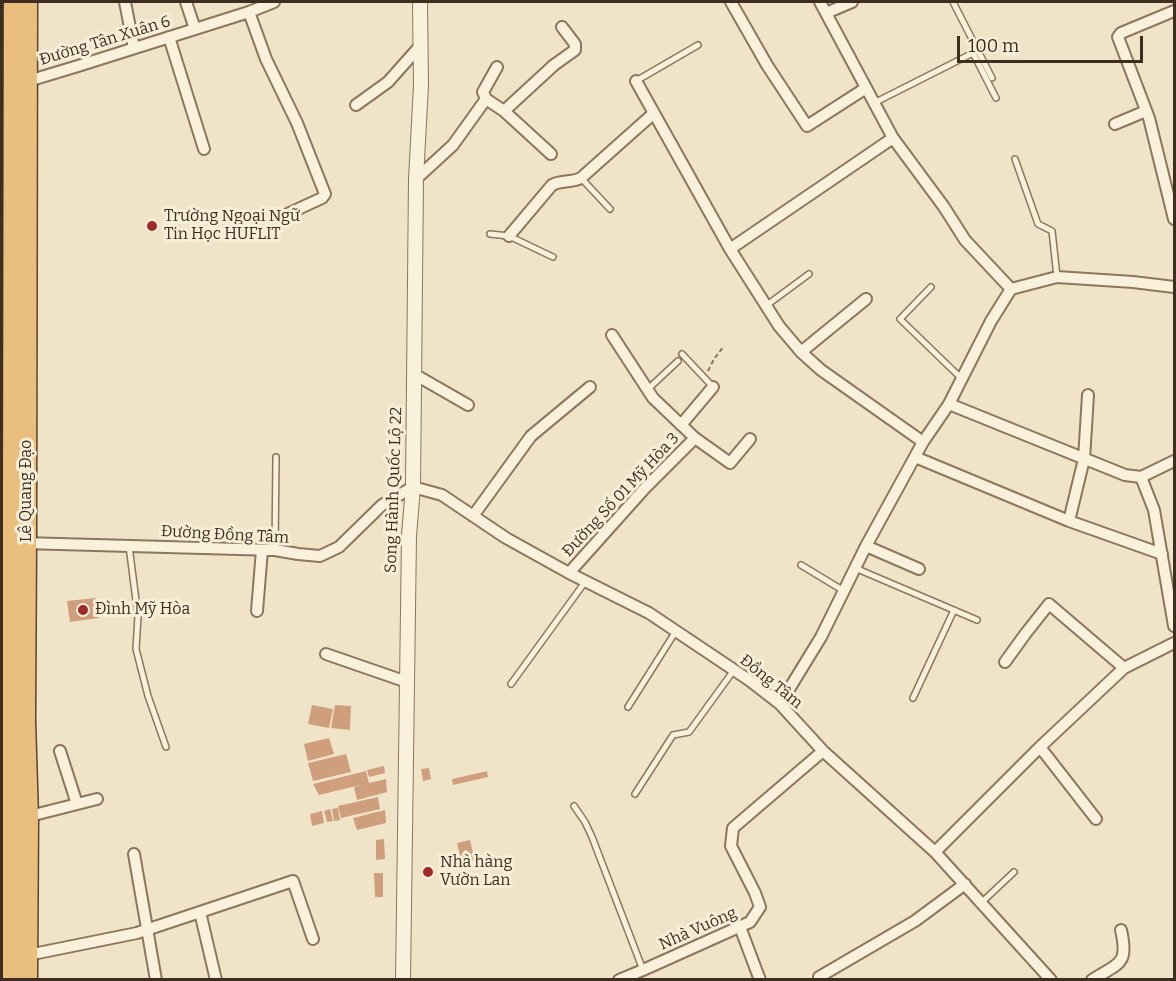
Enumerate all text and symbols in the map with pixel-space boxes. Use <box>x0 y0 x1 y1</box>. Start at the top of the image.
street label: Đường Tân Xuân 6 <box>37 12 173 70</box>
scale bar <box>960 24 1146 62</box>
text: 100 m <box>968 35 1019 57</box>
place label: Trường Ngoại Ngữ Tin Học HUFLIT <box>164 207 300 245</box>
marker: Trường Ngoại Ngữ Tin Học HUFLIT <box>145 219 159 233</box>
street label: Song Hành Quốc Lộ 22 <box>382 407 406 573</box>
street label: Đường Số 01 Mỹ Hòa 3 <box>558 429 684 561</box>
street label: Lê Quang Đạo <box>17 440 37 542</box>
street label: Đường Đồng Tâm <box>160 522 290 548</box>
place label: Đình Mỹ Hòa <box>95 600 190 620</box>
marker: Đình Mỹ Hòa <box>76 603 90 617</box>
street label: Đồng Tâm <box>736 651 806 713</box>
place label: Nhà hàng Vườn Lan <box>440 853 512 891</box>
marker: Nhà hàng Vườn Lan <box>421 865 435 879</box>
street label: Nhà Vuông <box>656 903 740 955</box>

